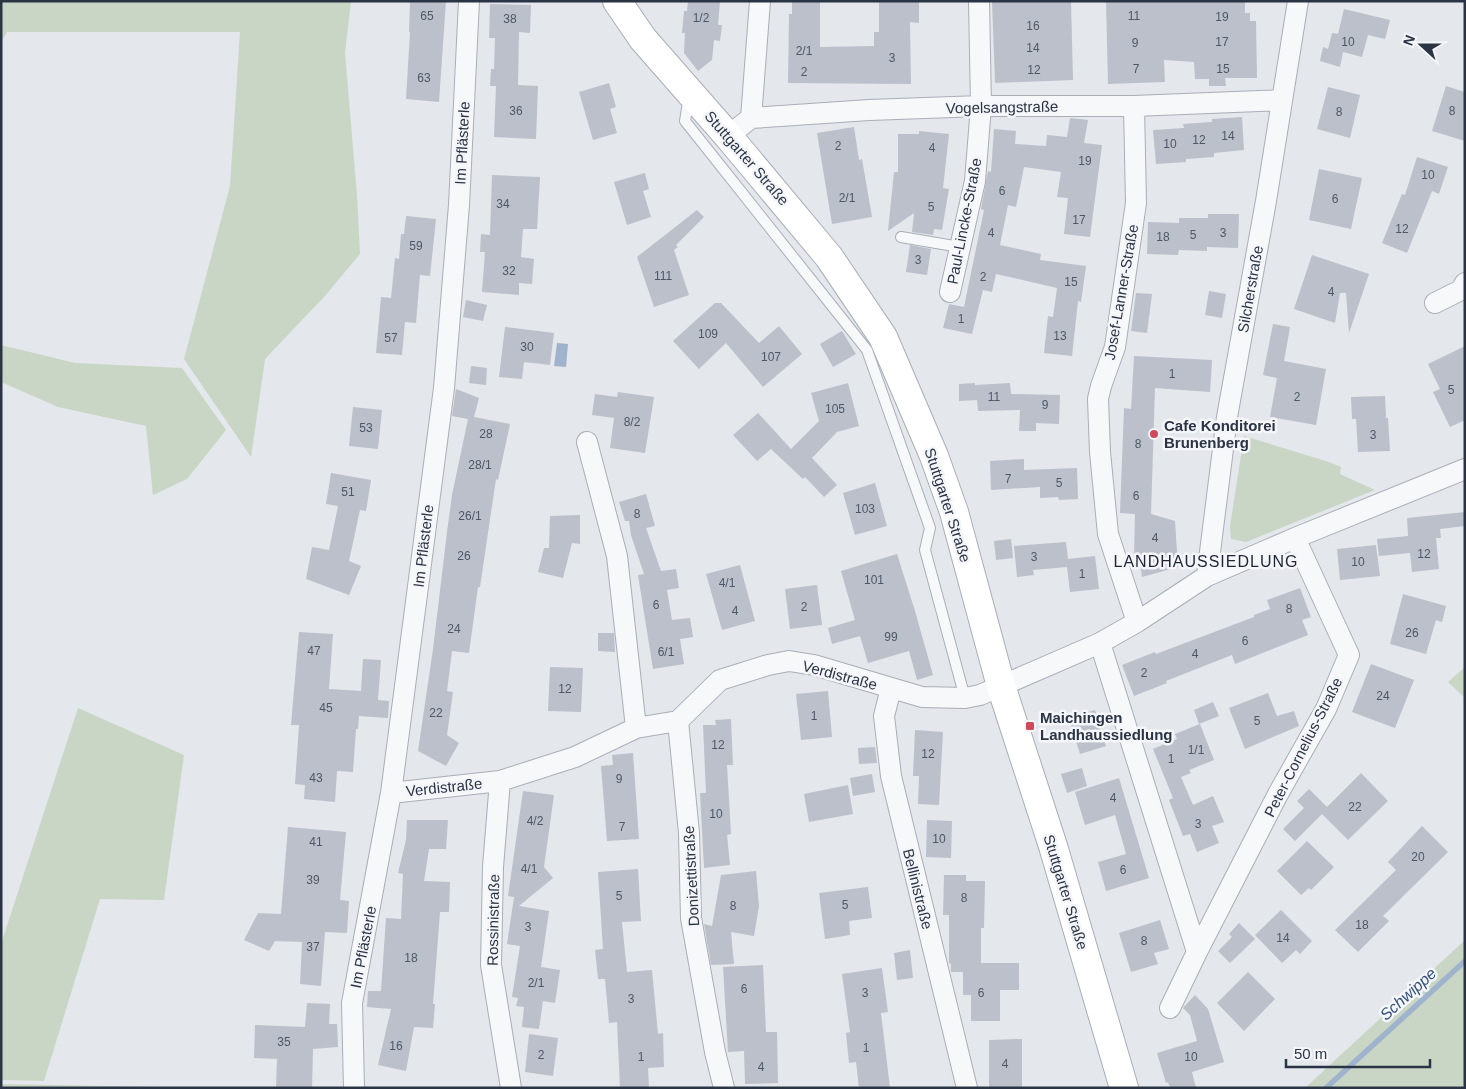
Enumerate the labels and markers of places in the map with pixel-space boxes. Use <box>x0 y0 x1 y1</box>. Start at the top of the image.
place label: Cafe Konditorei Brunenberg <box>1164 417 1276 451</box>
marker: Cafe Konditorei Brunenberg <box>1148 428 1160 440</box>
place label: Maichingen Landhaussiedlung <box>1040 709 1173 743</box>
marker: Maichingen Landhaussiedlung <box>1024 720 1036 732</box>

